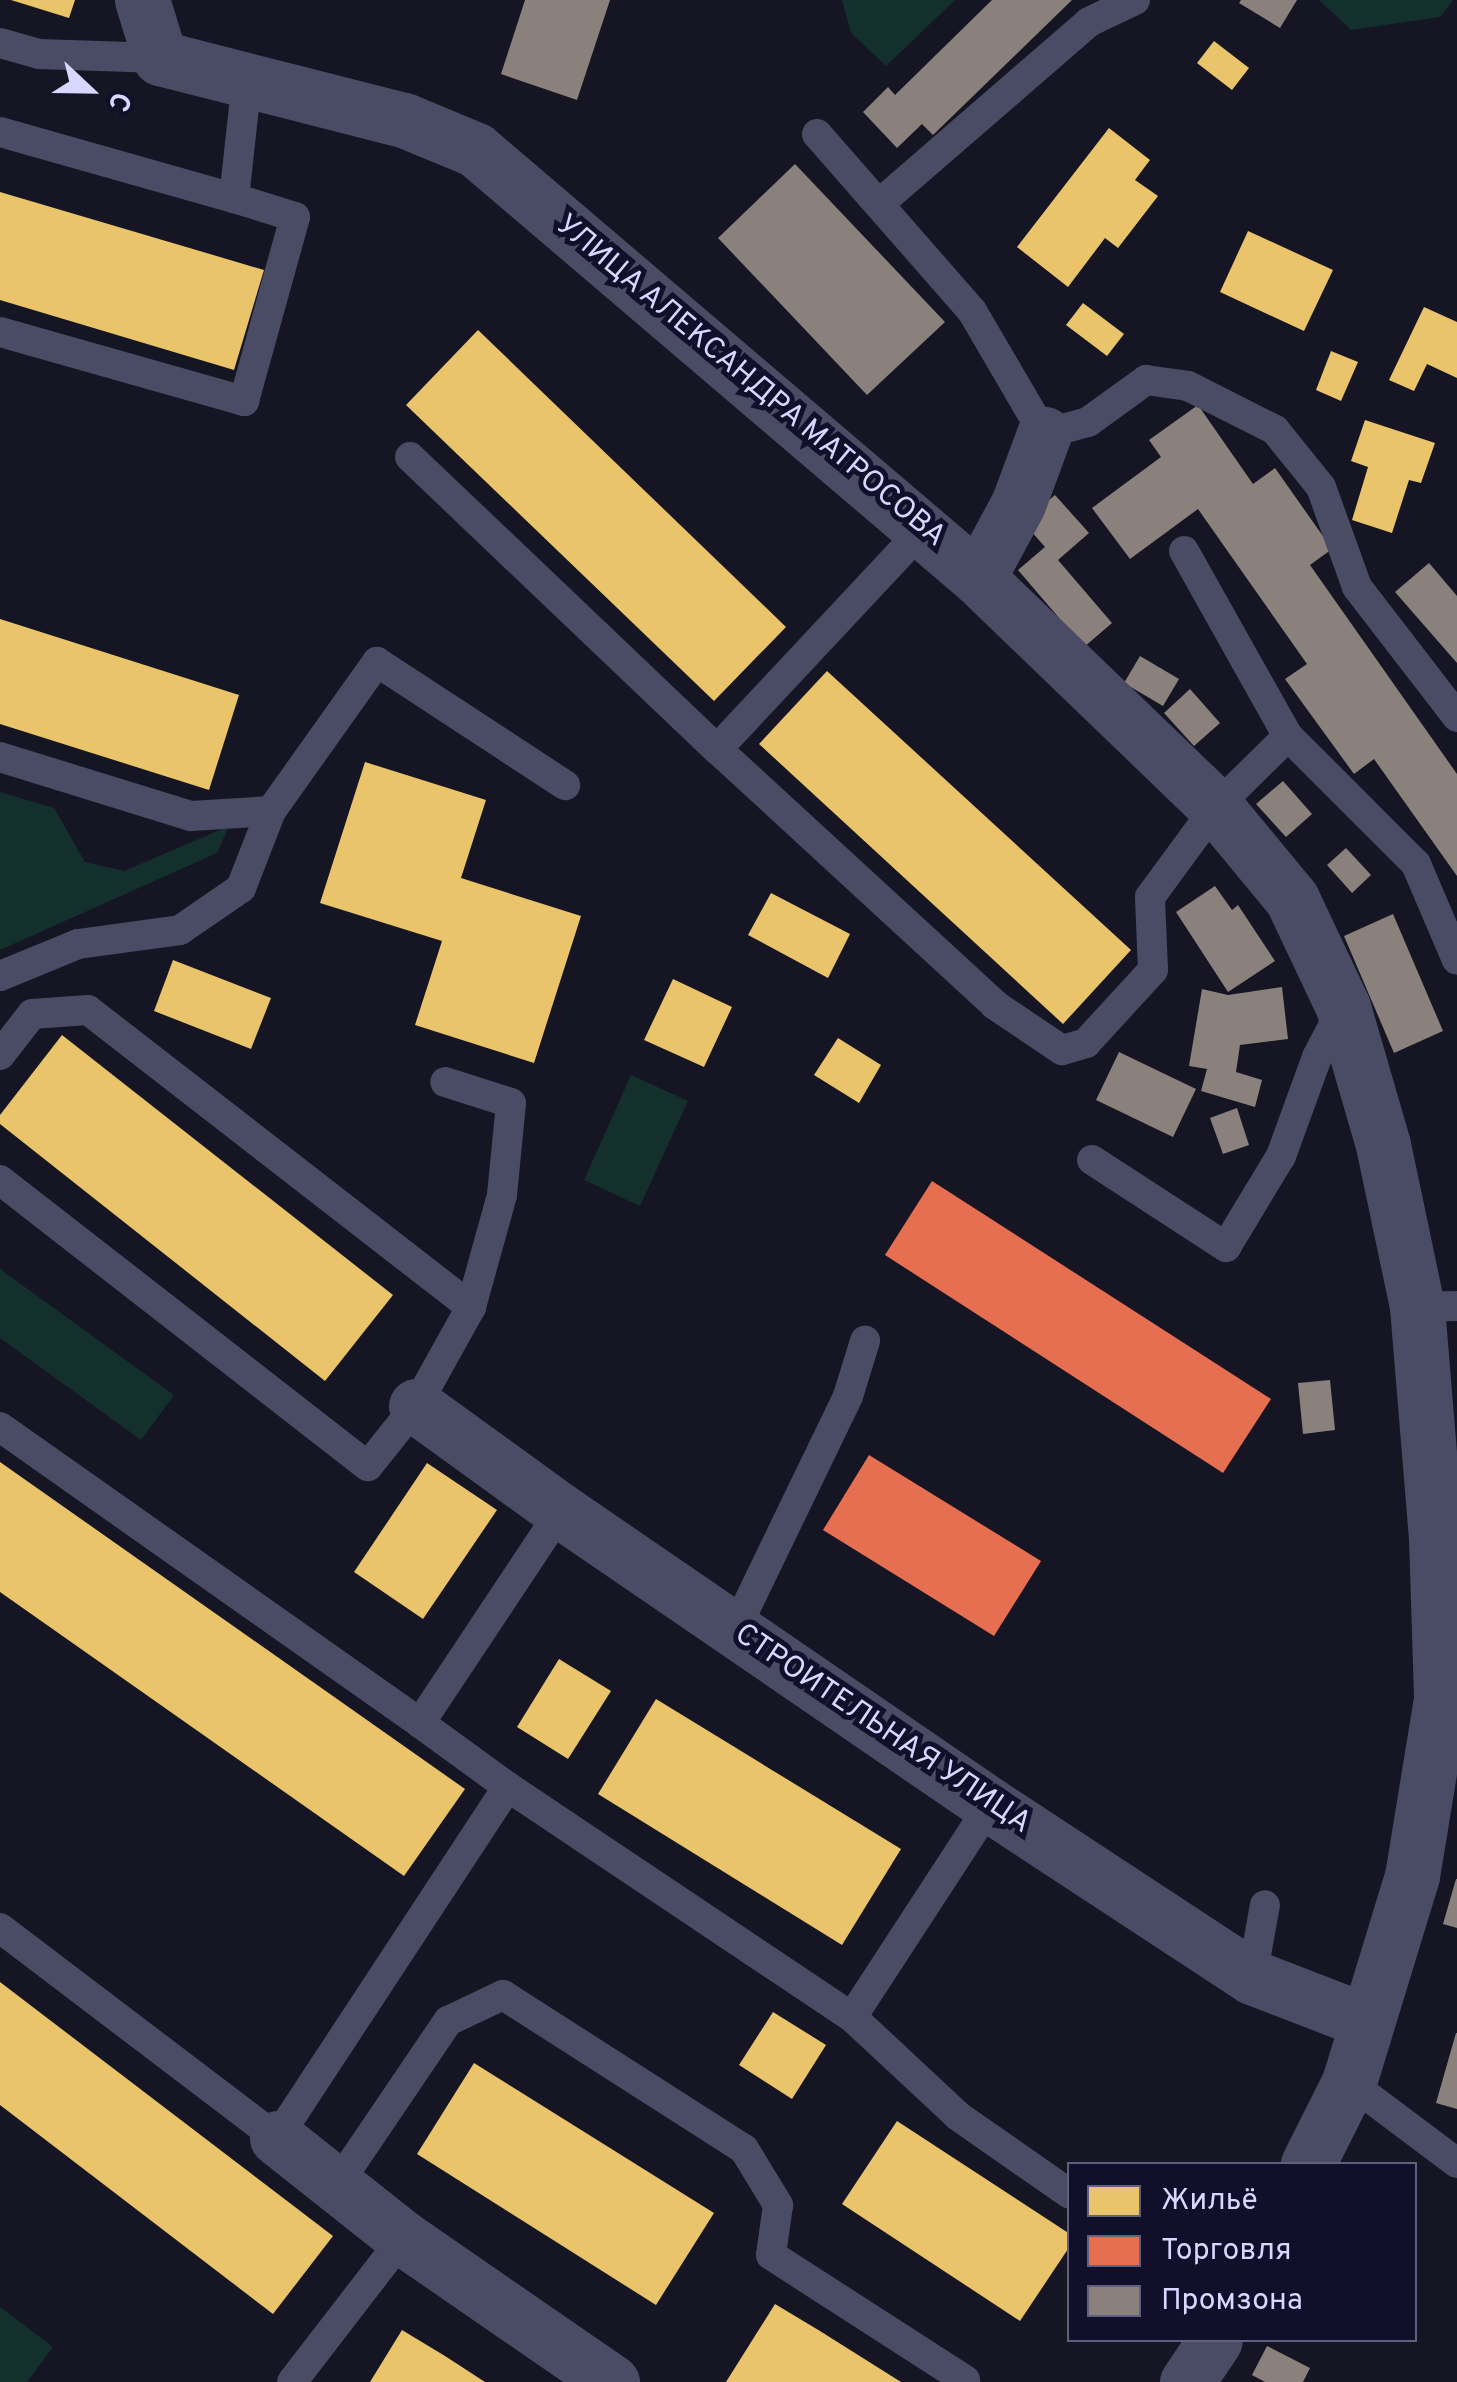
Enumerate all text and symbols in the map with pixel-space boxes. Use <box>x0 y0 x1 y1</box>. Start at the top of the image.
north arrow <box>40 40 140 140</box>
text: С <box>98 86 138 116</box>
street label: УЛИЦА АЛЕКСАНДРА МАТРОСОВА <box>546 207 954 557</box>
street label: СТРОИТЕЛЬНАЯ УЛИЦА <box>727 1617 1037 1843</box>
legend <box>1067 2162 1417 2342</box>
text: Жильё <box>1161 2183 1258 2220</box>
text: Торговля <box>1161 2233 1292 2270</box>
text: Промзона <box>1161 2283 1303 2320</box>

